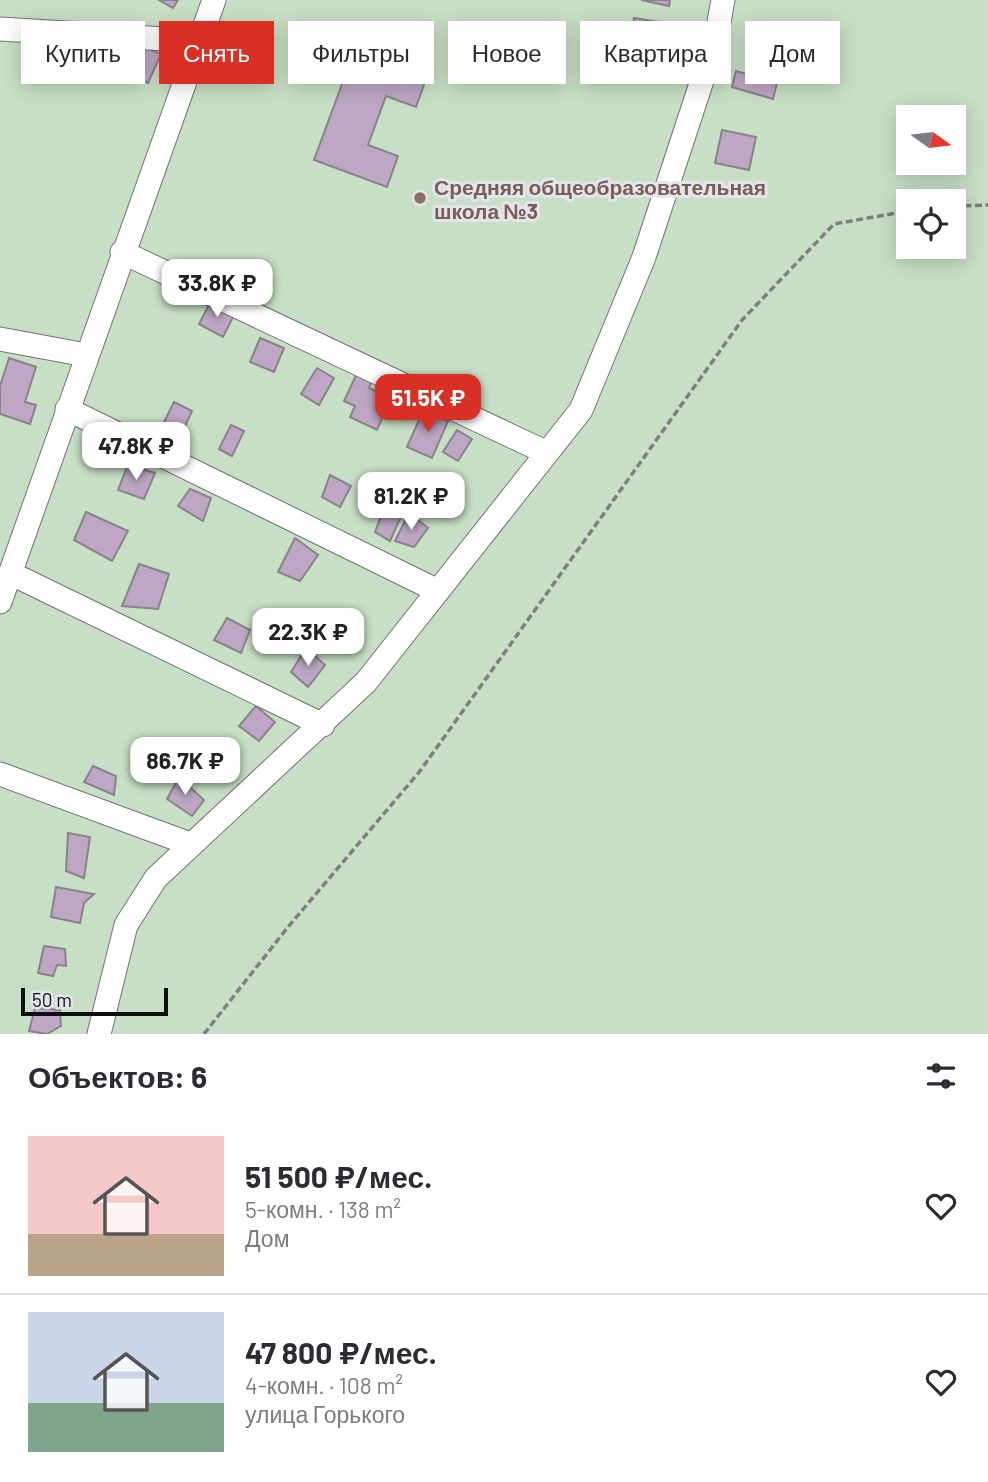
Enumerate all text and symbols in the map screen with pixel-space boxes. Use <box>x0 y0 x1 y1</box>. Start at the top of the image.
chip: Купить <box>21 21 145 84</box>
chip: Снять <box>159 21 274 84</box>
chip: Фильтры <box>288 21 434 84</box>
chip: Новое <box>448 21 566 84</box>
chip: Квартира <box>580 21 731 84</box>
chip: Дом <box>745 21 840 84</box>
north arrow <box>896 105 966 175</box>
map controls <box>896 105 966 259</box>
place label: Средняя общеобразовательная школа №3 <box>434 174 766 223</box>
button: locate <box>896 189 966 259</box>
marker: Средняя общеобразовательная школа №3 <box>412 190 428 206</box>
pin: 33.8K ₽ <box>152 260 282 319</box>
text: 33.8K ₽ <box>178 268 256 296</box>
pin: 51.5K ₽ <box>363 374 493 434</box>
text: 51.5K ₽ <box>391 383 465 411</box>
pin: 47.8K ₽ <box>71 422 201 482</box>
text: 47.8K ₽ <box>98 431 174 459</box>
pin: 81.2K ₽ <box>346 472 476 532</box>
text: 81.2K ₽ <box>374 481 448 509</box>
pin: 22.3K ₽ <box>243 608 373 668</box>
text: 22.3K ₽ <box>268 617 348 645</box>
pin: 86.7K ₽ <box>120 738 250 797</box>
text: 86.7K ₽ <box>146 746 224 774</box>
scale bar <box>21 985 168 1017</box>
text: 50 m <box>32 988 72 1011</box>
icon: filters <box>922 1057 960 1095</box>
text: Объектов: 6 <box>28 1058 207 1094</box>
text: 51 500 ₽/мес. <box>245 1158 432 1194</box>
icon: home <box>84 1164 168 1248</box>
icon: heart <box>922 1187 960 1225</box>
text: 5-комн. · 138 m² <box>245 1195 401 1223</box>
text: Дом <box>245 1224 289 1252</box>
text: 47 800 ₽/мес. <box>245 1334 437 1370</box>
icon: home <box>84 1340 168 1424</box>
icon: heart <box>922 1363 960 1401</box>
text: 4-комн. · 108 m² <box>245 1371 403 1399</box>
text: улица Горького <box>245 1400 405 1428</box>

